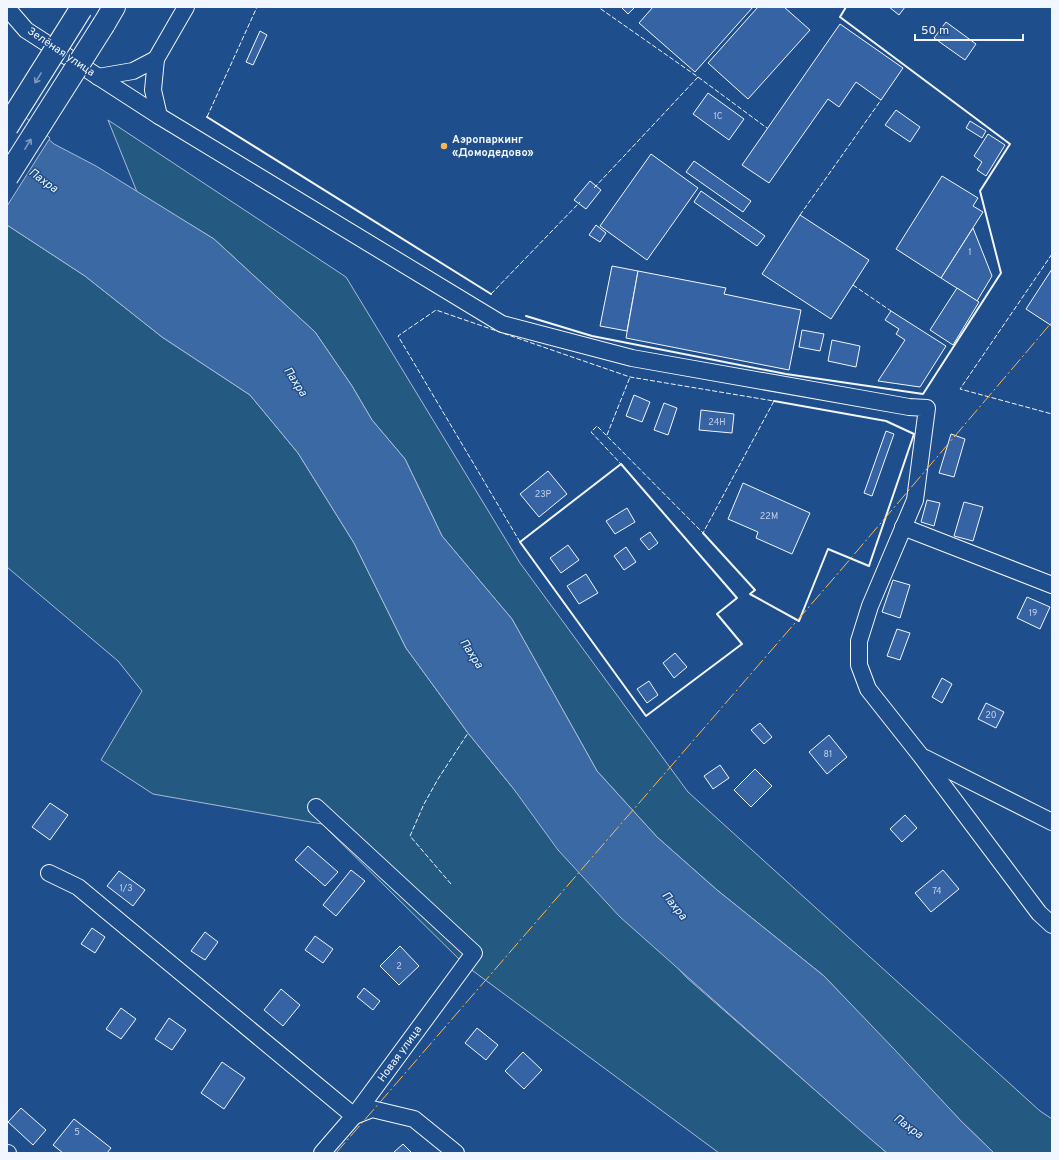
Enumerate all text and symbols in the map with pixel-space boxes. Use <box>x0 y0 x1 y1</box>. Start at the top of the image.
scale bar <box>915 16 1023 42</box>
text: 50 m <box>921 23 949 39</box>
street label: Зелёная улица <box>25 24 98 80</box>
one-way arrow <box>34 72 42 83</box>
house number: 1С <box>713 111 723 122</box>
place label: Аэропаркинг «Домодедово» <box>452 133 534 160</box>
one-way arrow <box>24 139 32 150</box>
marker: Аэропаркинг «Домодедово» <box>439 141 449 151</box>
water label: Пахра <box>25 165 62 198</box>
house number: 1 <box>968 247 972 258</box>
water label: Пахра <box>279 364 311 401</box>
house number: 24Н <box>708 417 726 428</box>
house number: 23Р <box>535 489 552 500</box>
house number: 22М <box>760 511 778 522</box>
house number: 19 <box>1029 608 1037 619</box>
water label: Пахра <box>455 636 487 673</box>
house number: 20 <box>985 710 997 721</box>
house number: 81 <box>824 749 832 760</box>
house number: 1/3 <box>119 883 133 894</box>
house number: 74 <box>932 886 942 897</box>
water label: Пахра <box>658 888 691 924</box>
house number: 2 <box>396 961 402 972</box>
street label: Новая улица <box>375 1023 425 1085</box>
water label: Пахра <box>890 1111 927 1144</box>
house number: 5 <box>74 1127 80 1138</box>

